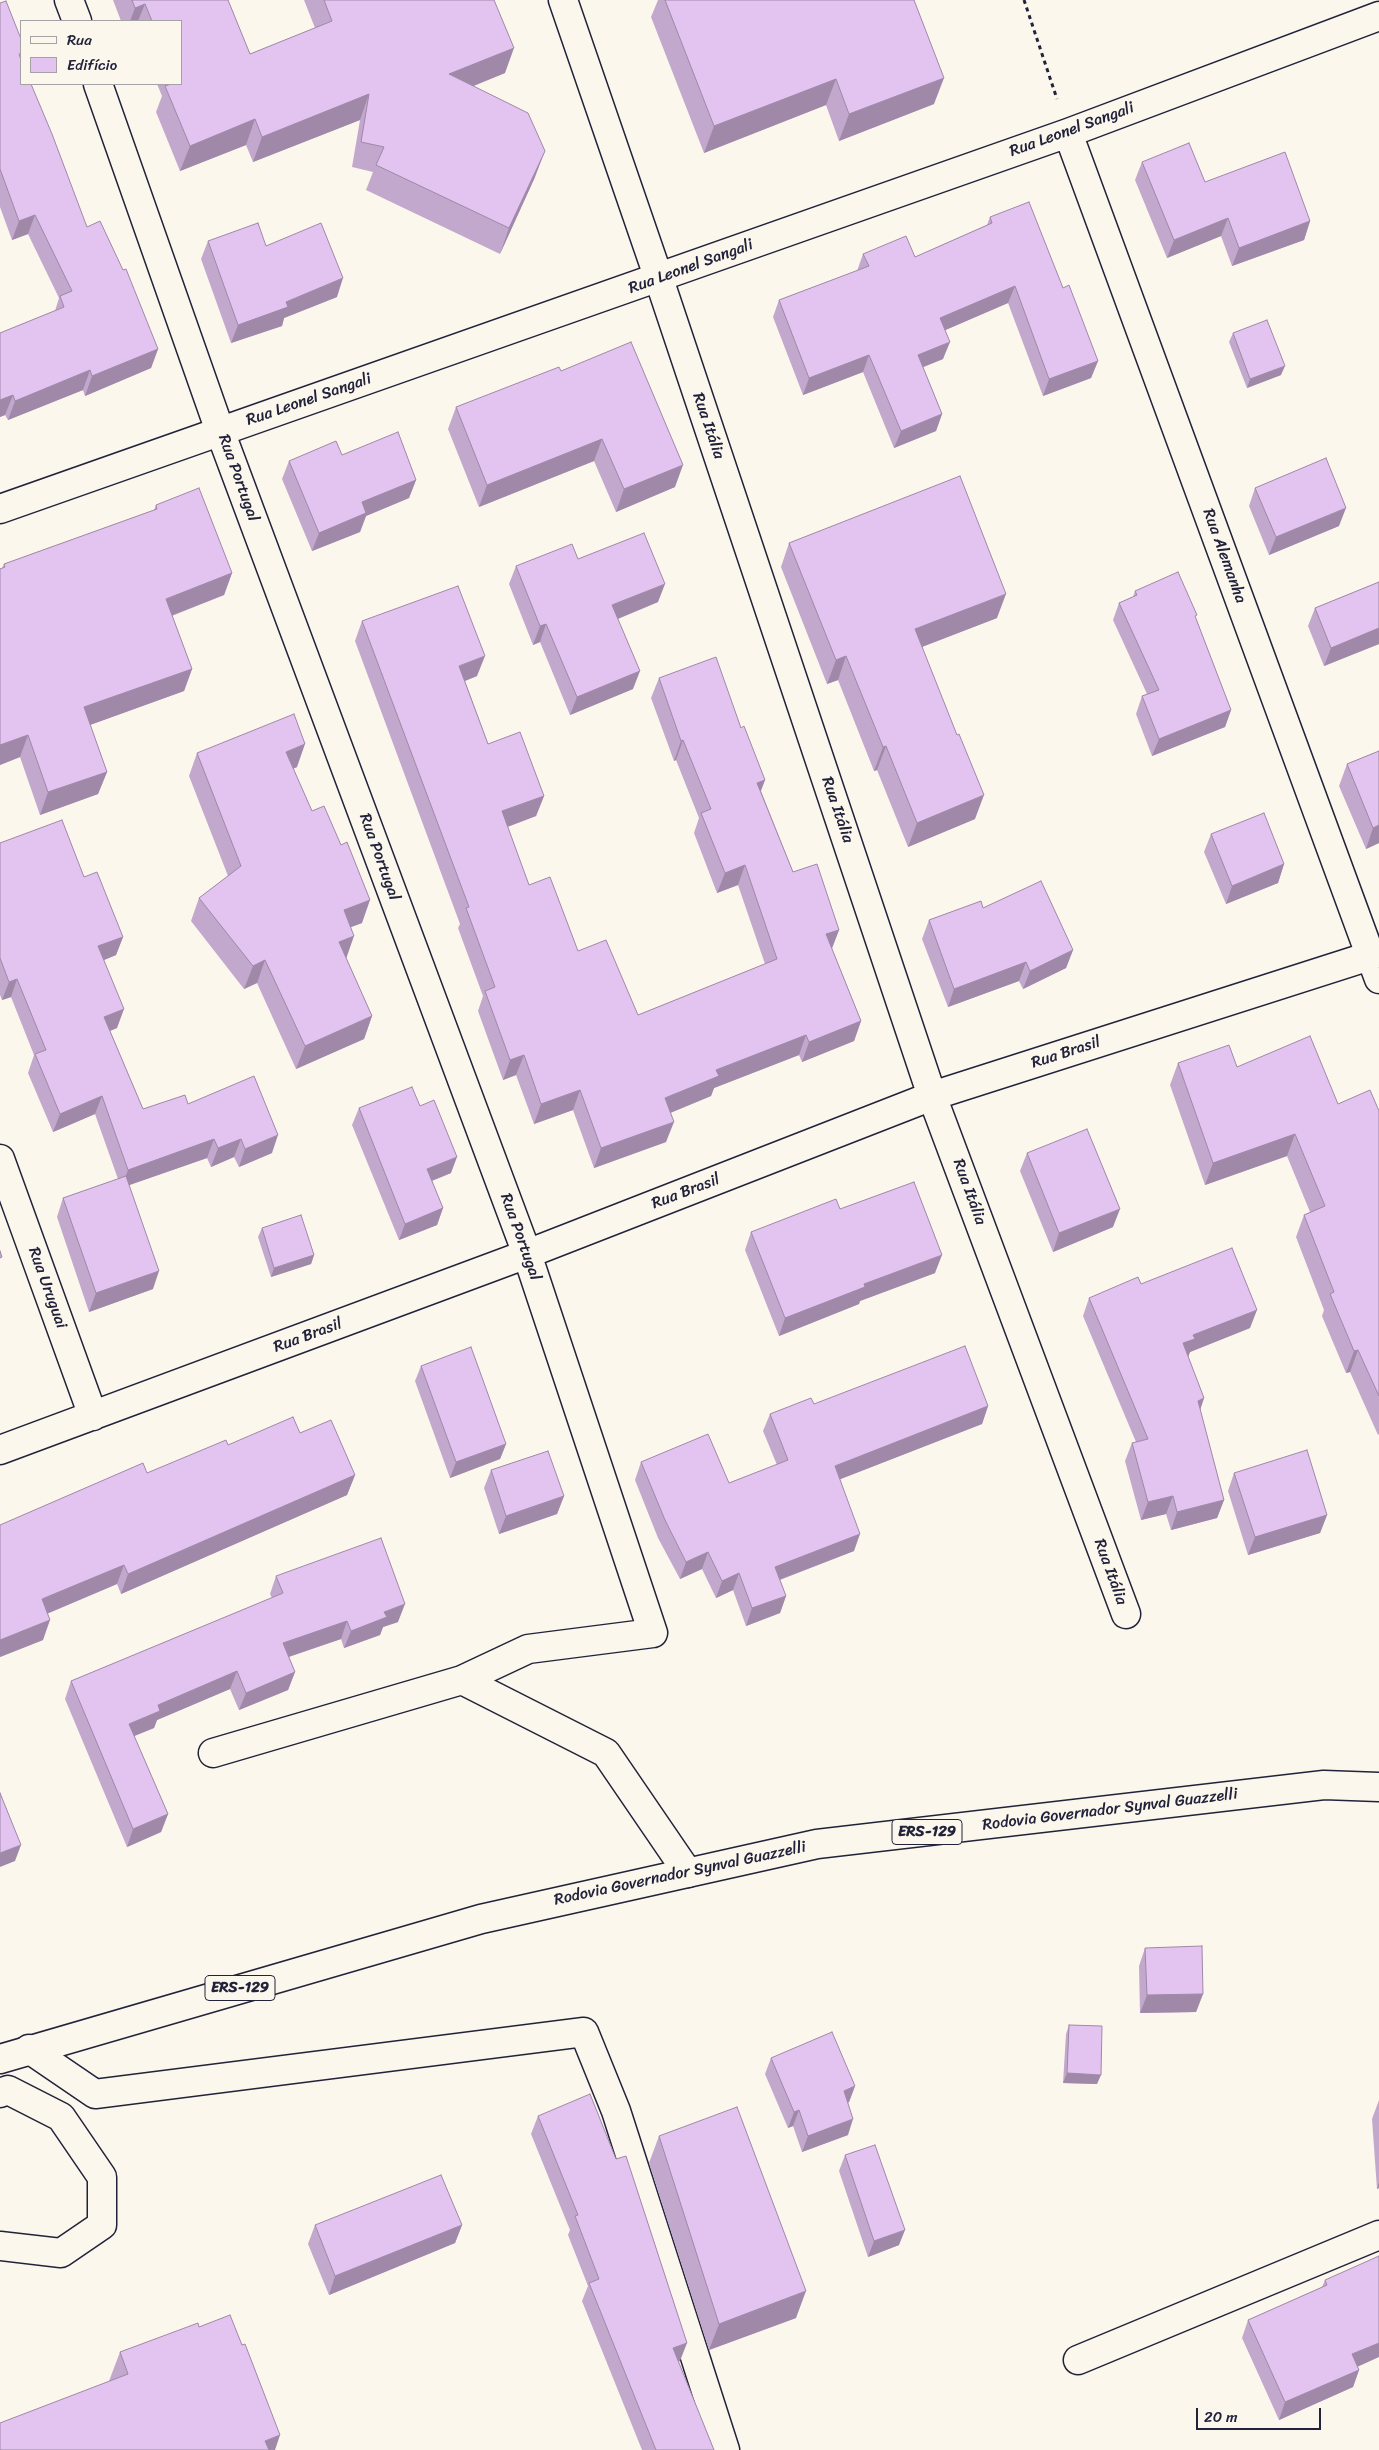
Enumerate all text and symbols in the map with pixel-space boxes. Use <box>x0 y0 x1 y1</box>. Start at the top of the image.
legend <box>20 20 182 85</box>
text: Rua <box>67 27 92 53</box>
text: Edifício <box>67 52 117 78</box>
street label: Rua Leonel Sangali <box>1007 99 1137 161</box>
street label: Rua Leonel Sangali <box>626 236 756 298</box>
street label: Rua Leonel Sangali <box>244 370 374 430</box>
street label: Rua Itália <box>688 390 728 462</box>
street label: Rua Portugal <box>213 432 263 524</box>
street label: Rua Alemanha <box>1198 506 1250 606</box>
street label: Rua Itália <box>817 774 857 846</box>
street label: Rua Portugal <box>354 811 404 903</box>
street label: Rua Brasil <box>1029 1033 1103 1073</box>
street label: Rua Itália <box>948 1156 990 1228</box>
street label: Rua Brasil <box>649 1170 723 1214</box>
street label: Rua Portugal <box>495 1191 545 1283</box>
street label: Rua Uruguai <box>23 1245 71 1331</box>
street label: Rua Brasil <box>271 1315 345 1357</box>
street label: Rua Itália <box>1089 1536 1131 1608</box>
street label: Rodovia Governador Synval Guazzelli <box>981 1785 1239 1835</box>
road number: ERS-129 <box>892 1820 962 1844</box>
street label: Rodovia Governador Synval Guazzelli <box>552 1838 808 1910</box>
road number: ERS-129 <box>205 1976 275 2000</box>
scale bar <box>1199 2398 1324 2430</box>
text: 20 m <box>1204 2404 1238 2430</box>

